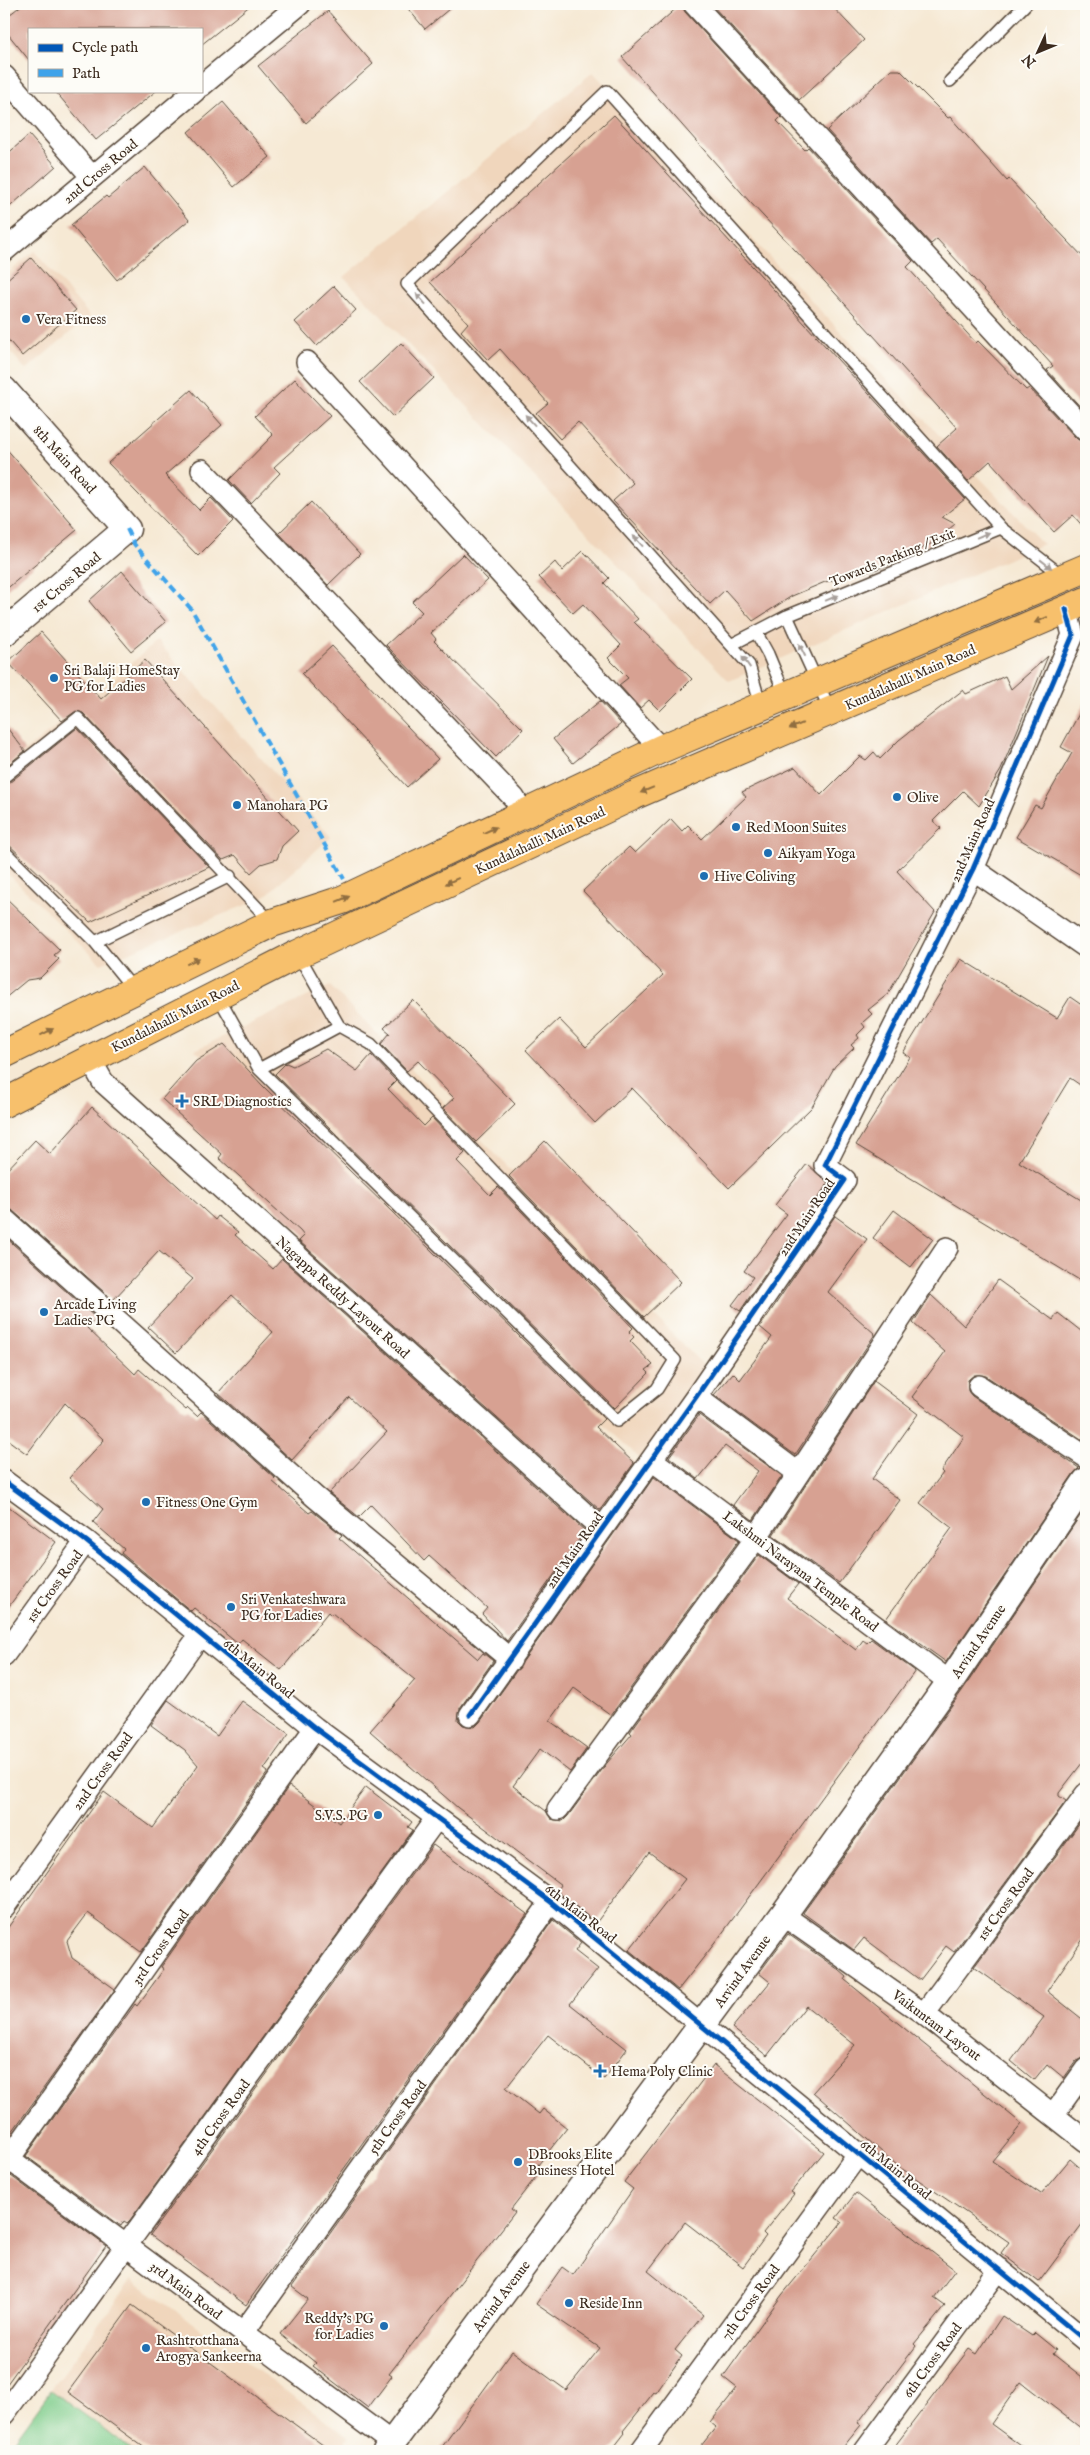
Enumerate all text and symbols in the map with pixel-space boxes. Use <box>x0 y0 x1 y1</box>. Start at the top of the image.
legend <box>28 28 202 92</box>
north arrow <box>1012 28 1062 78</box>
text: Cycle path <box>72 38 138 57</box>
text: N <box>1019 50 1041 72</box>
text: Path <box>72 64 100 83</box>
street label: 2nd Cross Road <box>60 135 142 208</box>
one-way arrow <box>415 294 427 306</box>
place label: Vera Fitness <box>35 311 106 329</box>
marker: Vera Fitness <box>20 313 32 325</box>
one-way arrow <box>524 414 535 427</box>
street label: 8th Main Road <box>29 422 100 498</box>
street label: Towards Parking / Exit <box>827 525 958 591</box>
one-way arrow <box>976 531 990 539</box>
one-way arrow <box>632 535 644 547</box>
street label: 1st Cross Road <box>28 548 105 617</box>
one-way arrow <box>1039 558 1052 569</box>
one-way arrow <box>825 593 840 601</box>
one-way arrow <box>1034 617 1049 625</box>
street label: Kundalahalli Main Road <box>842 641 979 715</box>
one-way arrow <box>798 642 806 657</box>
one-way arrow <box>741 655 751 669</box>
place label: Sri Balaji HomeStay PG for Ladies <box>64 662 180 696</box>
marker: Sri Balaji HomeStay PG for Ladies <box>48 672 60 684</box>
one-way arrow <box>789 723 803 731</box>
one-way arrow <box>639 787 654 795</box>
place label: Olive <box>907 789 939 807</box>
marker: Olive <box>891 791 903 803</box>
street label: 2nd Main Road <box>946 795 1000 885</box>
place label: Manohara PG <box>247 797 329 815</box>
marker: Manohara PG <box>231 799 243 811</box>
street label: Kundalahalli Main Road <box>473 803 609 879</box>
place label: Red Moon Suites <box>746 819 846 837</box>
marker: Red Moon Suites <box>730 821 742 833</box>
one-way arrow <box>483 826 497 834</box>
place label: Aikyam Yoga <box>777 845 856 863</box>
marker: Aikyam Yoga <box>762 847 774 859</box>
place label: Hive Coliving <box>714 868 796 886</box>
marker: Hive Coliving <box>698 870 710 882</box>
one-way arrow <box>445 877 459 885</box>
one-way arrow <box>336 895 351 903</box>
one-way arrow <box>186 957 200 965</box>
street label: Kundalahalli Main Road <box>108 977 243 1057</box>
one-way arrow <box>40 1028 54 1036</box>
place label: SRL Diagnostics <box>193 1093 292 1111</box>
marker: SRL Diagnostics <box>175 1094 189 1108</box>
street label: 2nd Main Road <box>774 1175 840 1260</box>
street label: Nagappa Reddy Layout Road <box>272 1233 414 1363</box>
place label: Arcade Living Ladies PG <box>53 1296 137 1330</box>
marker: Arcade Living Ladies PG <box>38 1306 50 1318</box>
place label: Fitness One Gym <box>156 1494 258 1512</box>
marker: Fitness One Gym <box>140 1496 152 1508</box>
street label: Lakshmi Narayana Temple Road <box>719 1507 882 1637</box>
street label: 2nd Main Road <box>542 1508 608 1592</box>
street label: 1st Cross Road <box>22 1546 87 1626</box>
place label: Sri Venkateshwara PG for Ladies <box>241 1591 347 1625</box>
marker: Sri Venkateshwara PG for Ladies <box>225 1601 237 1613</box>
street label: Arvind Avenue <box>947 1601 1010 1683</box>
street label: 6th Main Road <box>219 1635 298 1703</box>
street label: 2nd Cross Road <box>69 1729 137 1814</box>
place label: S.V.S. PG <box>315 1807 369 1825</box>
marker: S.V.S. PG <box>372 1809 384 1821</box>
street label: 1st Cross Road <box>973 1864 1038 1944</box>
street label: 6th Main Road <box>541 1880 620 1948</box>
street label: 3rd Cross Road <box>128 1906 194 1989</box>
street label: Arvind Avenue <box>710 1931 776 2012</box>
street label: Vaikuntam Layout <box>887 1986 985 2065</box>
place label: Hema Poly Clinic <box>611 2063 713 2081</box>
marker: Hema Poly Clinic <box>593 2064 607 2078</box>
street label: 4th Cross Road <box>187 2076 255 2159</box>
street label: 5th Cross Road <box>365 2076 431 2158</box>
street label: 6th Main Road <box>856 2136 935 2204</box>
place label: DBrooks Elite Business Hotel <box>528 2146 615 2180</box>
marker: DBrooks Elite Business Hotel <box>512 2156 524 2168</box>
street label: Arvind Avenue <box>468 2257 535 2337</box>
street label: 3rd Main Road <box>146 2258 226 2324</box>
street label: 7th Cross Road <box>717 2261 785 2344</box>
place label: Reside Inn <box>579 2295 643 2313</box>
marker: Reside Inn <box>563 2297 575 2309</box>
place label: Reddy's PG for Ladies <box>304 2310 375 2344</box>
street label: 6th Cross Road <box>900 2319 966 2402</box>
marker: Reddy's PG for Ladies <box>378 2320 390 2332</box>
place label: Rashtrotthana Arogya Sankeerna <box>155 2332 263 2366</box>
marker: Rashtrotthana Arogya Sankeerna <box>140 2342 152 2354</box>

